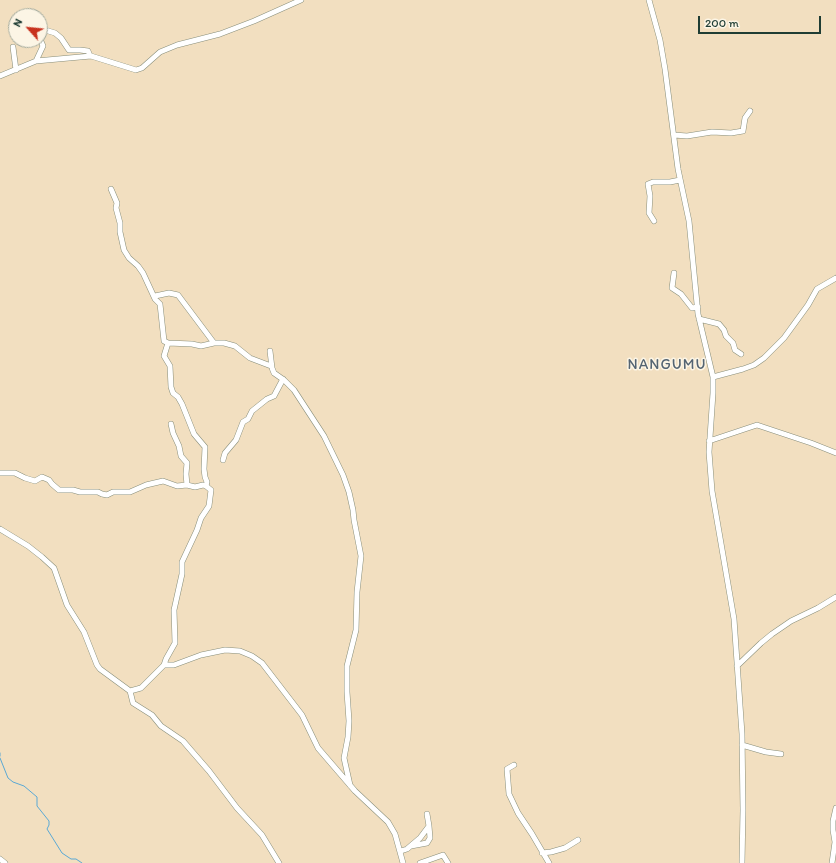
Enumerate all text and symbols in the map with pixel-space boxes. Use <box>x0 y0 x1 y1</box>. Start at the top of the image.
north arrow <box>8 8 48 48</box>
scale bar <box>700 8 823 34</box>
text: 200 m <box>705 16 739 30</box>
text: N <box>10 17 25 29</box>
district label: NANGUMU <box>628 356 706 374</box>

